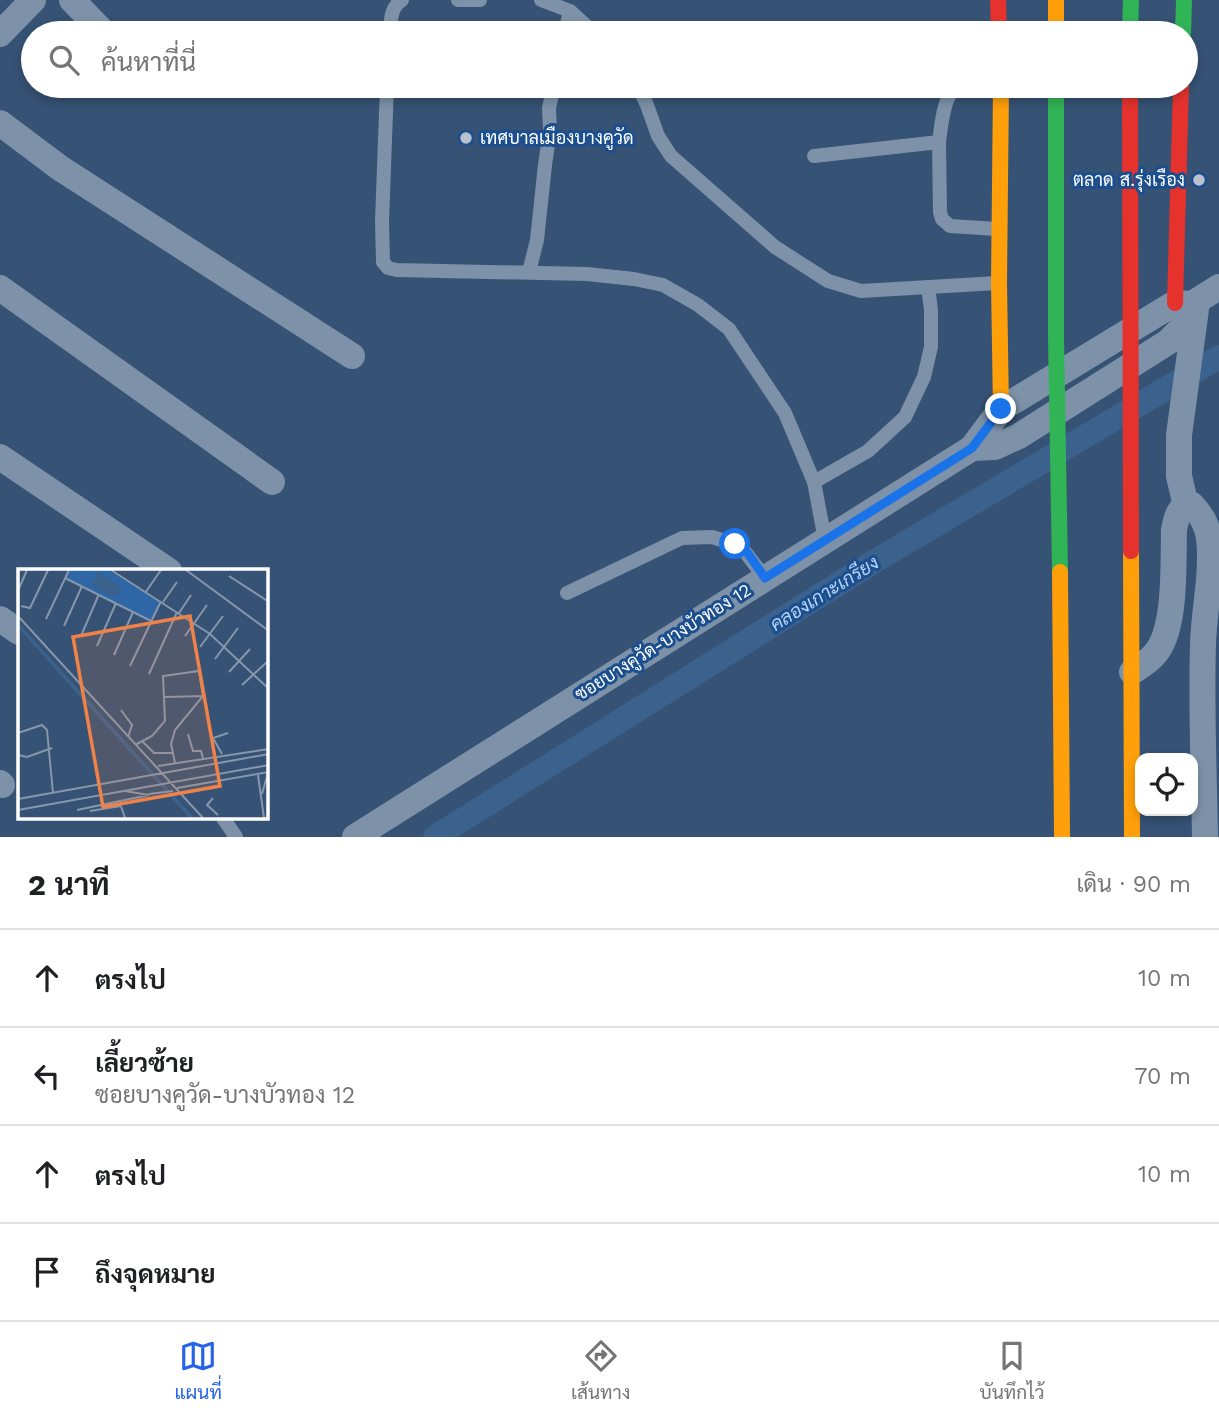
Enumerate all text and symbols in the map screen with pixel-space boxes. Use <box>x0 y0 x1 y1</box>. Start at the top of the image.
search box <box>21 21 1198 98</box>
icon: search <box>45 41 83 79</box>
text: ค้นหาที่นี่ <box>101 47 196 77</box>
place label: เทศบาลเมืองบางคูวัด <box>480 126 634 151</box>
marker: เทศบาลเมืองบางคูวัด <box>458 130 474 146</box>
place label: ตลาด ส.รุ่งเรือง <box>1073 168 1185 192</box>
marker: ตลาด ส.รุ่งเรือง <box>1191 172 1207 188</box>
route end <box>985 393 1016 424</box>
route start <box>719 528 750 559</box>
water label: คลองเกาะเกรียง <box>765 550 883 636</box>
inset map <box>18 569 268 820</box>
street label: ซอยบางคูวัด-บางบัวทอง 12 <box>571 579 756 707</box>
map controls <box>1135 753 1198 816</box>
button: locate <box>1135 753 1198 816</box>
text: 2 นาที <box>28 867 110 902</box>
text: เดิน · 90 m <box>1076 871 1191 898</box>
icon: ahead <box>28 959 66 997</box>
text: ตรงไป <box>95 965 166 995</box>
text: 10 m <box>1138 965 1191 992</box>
text: เลี้ยวซ้าย <box>95 1048 194 1078</box>
icon: left <box>28 1057 66 1095</box>
text: 70 m <box>1134 1063 1191 1090</box>
text: ซอยบางคูวัด-บางบัวทอง 12 <box>95 1082 355 1109</box>
icon: ahead <box>28 1155 66 1193</box>
text: ตรงไป <box>95 1161 166 1191</box>
text: 10 m <box>1138 1161 1191 1188</box>
icon: arrive <box>28 1253 66 1291</box>
text: ถึงจุดหมาย <box>95 1259 216 1289</box>
tab: แผนที่ <box>175 1337 222 1404</box>
tab: เส้นทาง <box>571 1337 630 1404</box>
tab: บันทึกไว้ <box>979 1337 1044 1404</box>

